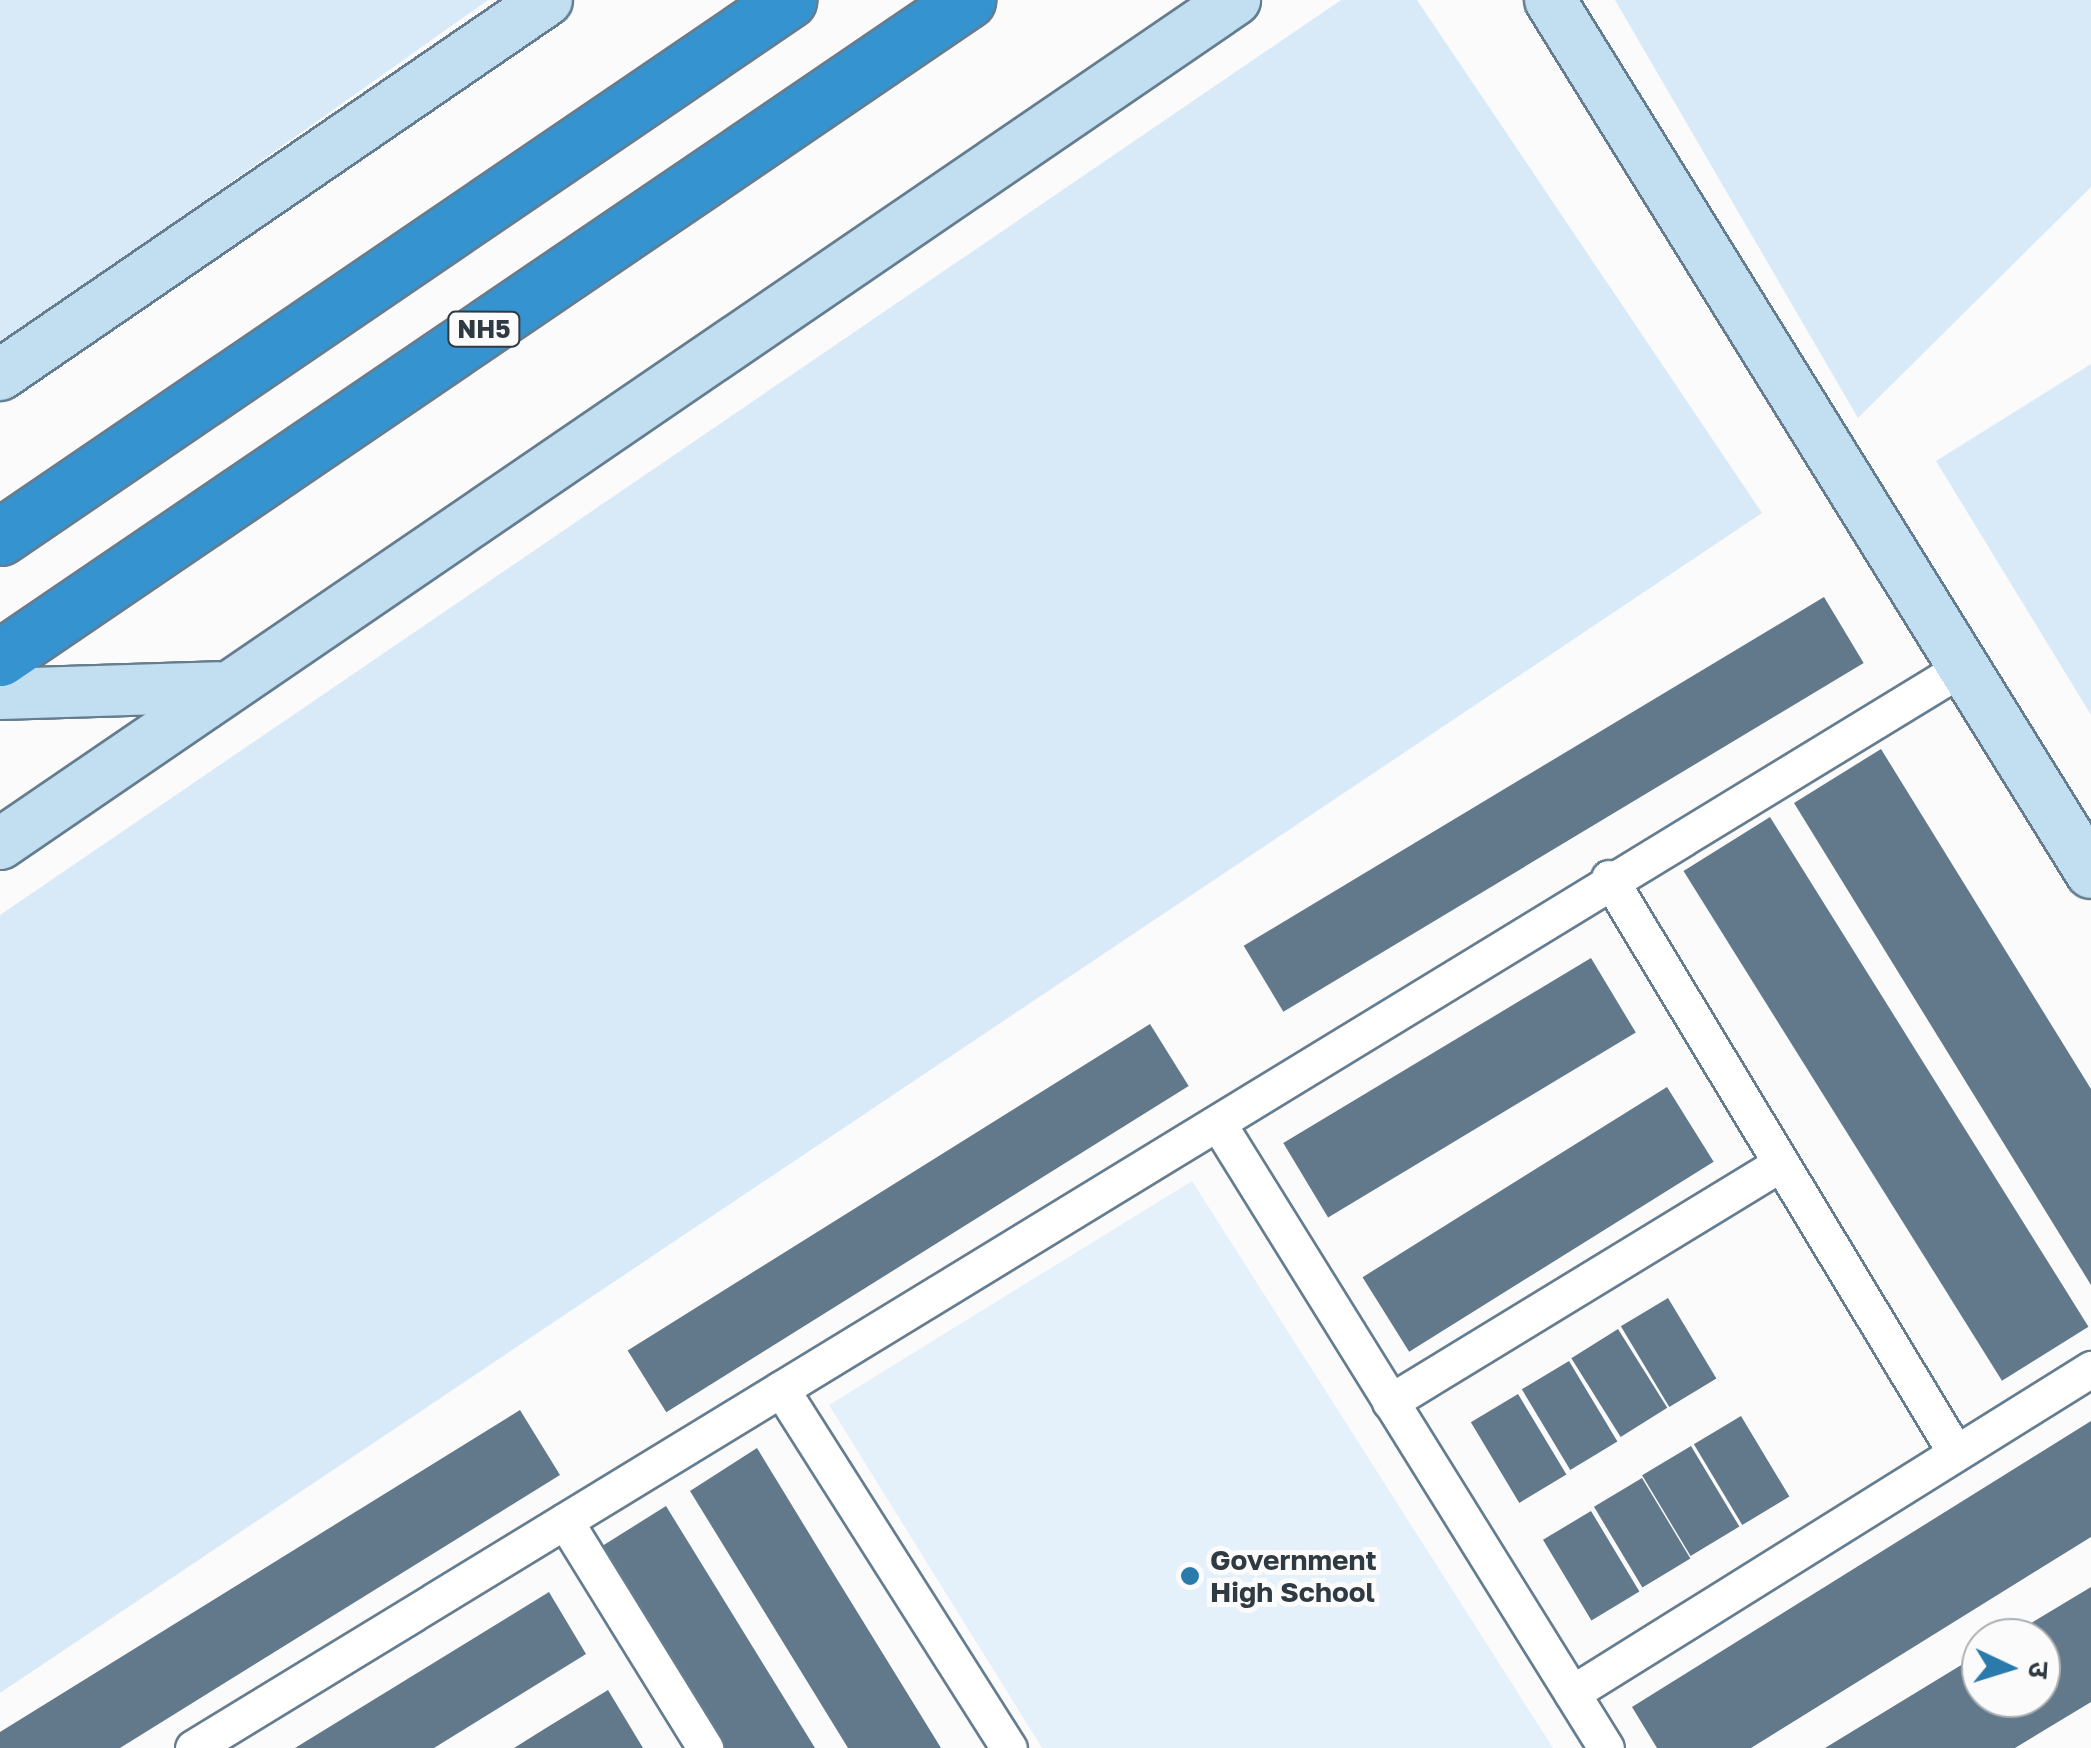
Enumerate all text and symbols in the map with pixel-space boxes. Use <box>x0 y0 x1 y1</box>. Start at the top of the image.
road number: NH5 <box>446 309 522 349</box>
place label: Government High School <box>1210 1543 1377 1609</box>
marker: Government High School <box>1179 1565 1201 1587</box>
north arrow <box>1961 1618 2061 1718</box>
text: उ <box>2022 1661 2056 1679</box>

